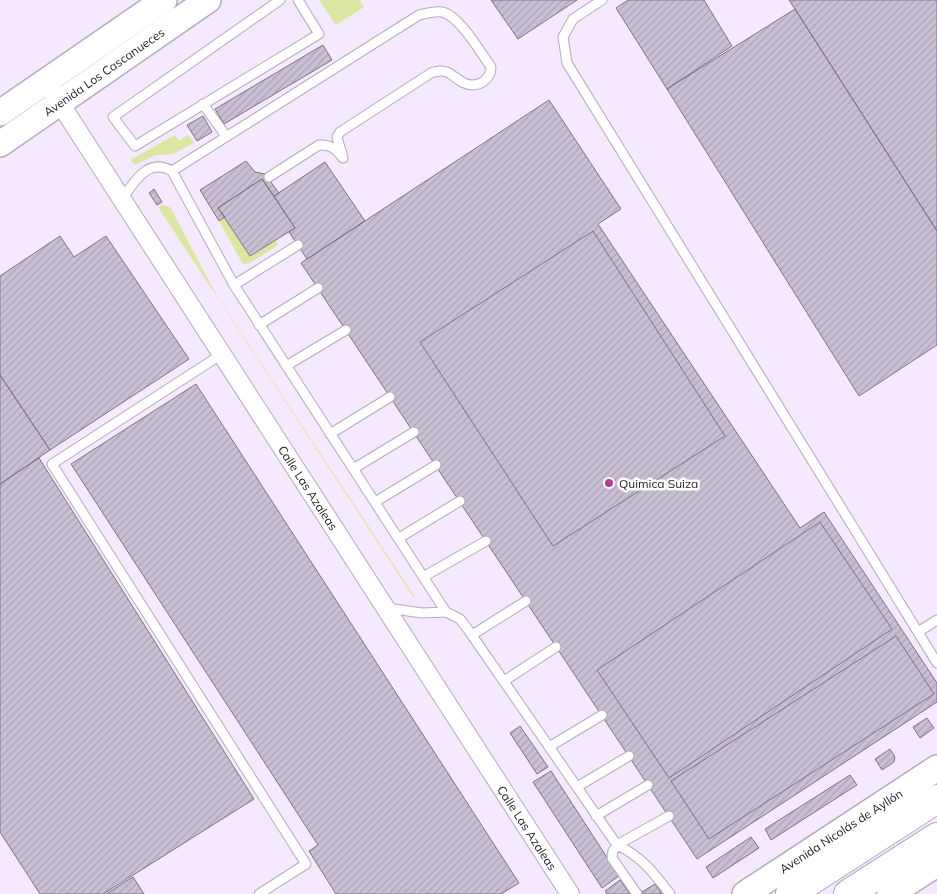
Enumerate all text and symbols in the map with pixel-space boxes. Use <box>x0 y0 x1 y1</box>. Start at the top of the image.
street label: Avenida Los Cascanueces <box>41 24 167 119</box>
street label: Calle Las Azaleas <box>275 443 341 533</box>
place label: Quimica Suiza <box>619 476 698 491</box>
marker: Quimica Suiza <box>603 477 615 489</box>
street label: Calle Las Azaleas <box>494 783 560 873</box>
street label: Avenida Nicolás de Ayllón <box>777 786 905 876</box>

